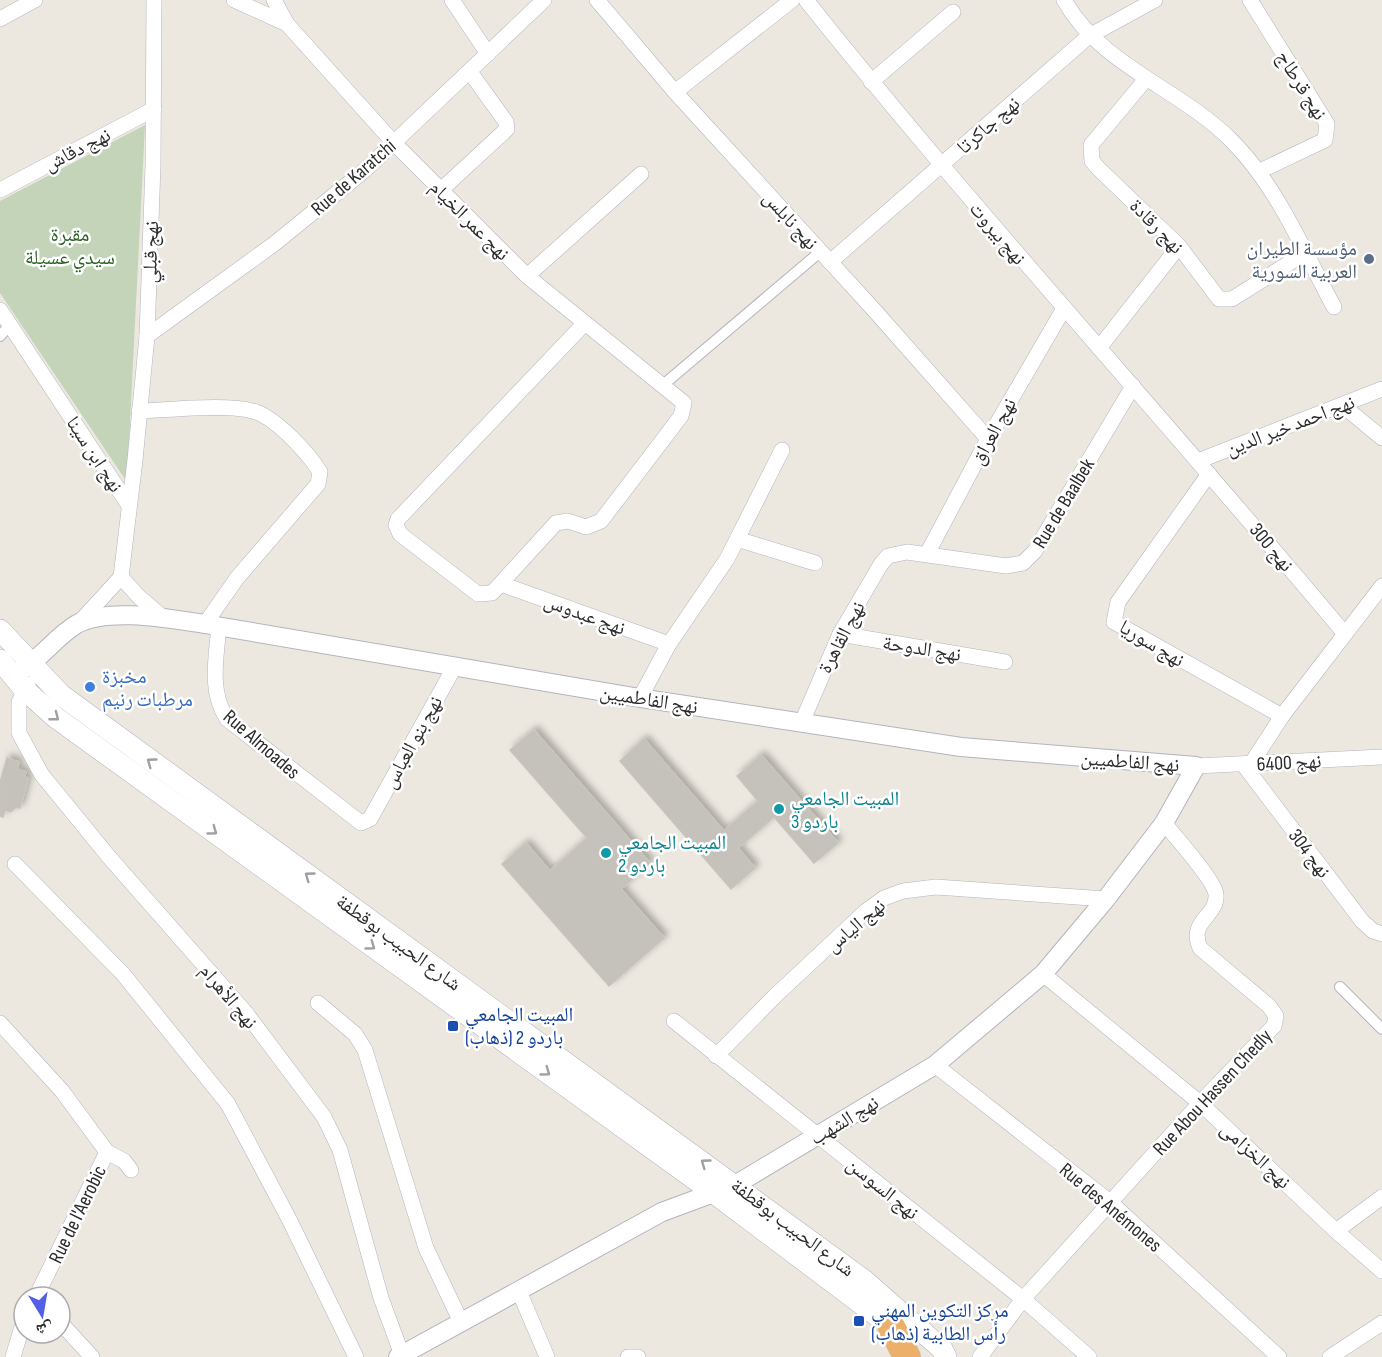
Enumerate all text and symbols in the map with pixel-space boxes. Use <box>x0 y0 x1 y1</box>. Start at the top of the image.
street label: نهج قرطاج <box>1271 46 1332 125</box>
street label: نهج جاكرتا <box>952 92 1025 160</box>
street label: نهج دقاش <box>40 123 115 177</box>
street label: Rue de Karatchi <box>306 134 401 221</box>
street label: نهج عمر الخيام <box>423 176 514 267</box>
street label: نهج نابلس <box>758 186 823 255</box>
street label: نهج رقادة <box>1124 194 1188 259</box>
street label: نهج بيروت <box>964 197 1031 270</box>
street label: نهج قبلي <box>138 220 167 284</box>
park label: مقبرة سيدي عسيلة <box>25 223 115 273</box>
place label: مؤسسة الطيران العربية السورية <box>1247 237 1357 284</box>
marker: مؤسسة الطيران العربية السورية <box>1362 252 1376 266</box>
street label: نهج احمد خير الدين <box>1222 390 1358 462</box>
street label: نهج العراق <box>966 394 1022 469</box>
street label: نهج ابن سينا <box>61 412 128 497</box>
street label: Rue de Baalbek <box>1028 454 1100 553</box>
street label: نهج 300 <box>1244 519 1298 577</box>
street label: نهج عبدوس <box>541 589 629 641</box>
street label: نهج القاهرة <box>813 597 871 677</box>
street label: نهج سوريا <box>1115 615 1188 673</box>
street label: نهج الدوحة <box>881 631 963 667</box>
place label: مخبزة مرطبات رنيم <box>102 665 193 713</box>
marker: مخبزة مرطبات رنيم <box>83 680 97 694</box>
street label: نهج الفاطميين <box>598 680 700 720</box>
street label: نهج بنو العباس <box>378 692 448 793</box>
street label: Rue Almoades <box>218 705 305 785</box>
one-way arrow <box>49 709 60 720</box>
street label: نهج الفاطميين <box>1080 747 1180 777</box>
street label: نهج 6400 <box>1256 749 1322 777</box>
one-way arrow <box>146 759 157 770</box>
place label: المبيت الجامعي باردو 3 <box>791 787 899 834</box>
marker: المبيت الجامعي باردو 3 <box>772 802 786 816</box>
one-way arrow <box>207 824 218 835</box>
street label: نهج 304 <box>1283 824 1335 883</box>
place label: المبيت الجامعي باردو 2 <box>618 831 726 878</box>
marker: المبيت الجامعي باردو 2 <box>599 846 613 860</box>
one-way arrow <box>304 873 315 884</box>
street label: شارع الحبيب بوقطفة <box>331 889 466 996</box>
street label: نهج الياس <box>821 894 891 958</box>
one-way arrow <box>365 938 376 949</box>
street label: نهج الأهرام <box>193 959 262 1035</box>
place label: المبيت الجامعي باردو 2 (ذهاب) <box>465 1003 573 1050</box>
marker: المبيت الجامعي باردو 2 (ذهاب) <box>446 1019 460 1033</box>
street label: Rue Abou Hassen Chedly <box>1148 1024 1277 1161</box>
one-way arrow <box>540 1065 551 1076</box>
street label: نهج الشهب <box>806 1091 883 1151</box>
street label: نهج الخزامى <box>1215 1117 1296 1194</box>
street label: نهج السوسن <box>841 1152 923 1225</box>
street label: Rue des Anémones <box>1054 1158 1166 1257</box>
one-way arrow <box>701 1159 712 1170</box>
street label: Rue de l'Aerobic <box>44 1162 112 1267</box>
street label: شارع الحبيب بوقطفة <box>726 1173 859 1282</box>
north arrow <box>12 1285 72 1345</box>
place label: مركز التكوين المهني رأس الطابية (ذهاب) <box>871 1299 1009 1346</box>
marker: مركز التكوين المهني رأس الطابية (ذهاب) <box>852 1314 866 1328</box>
text: ش <box>34 1317 55 1339</box>

